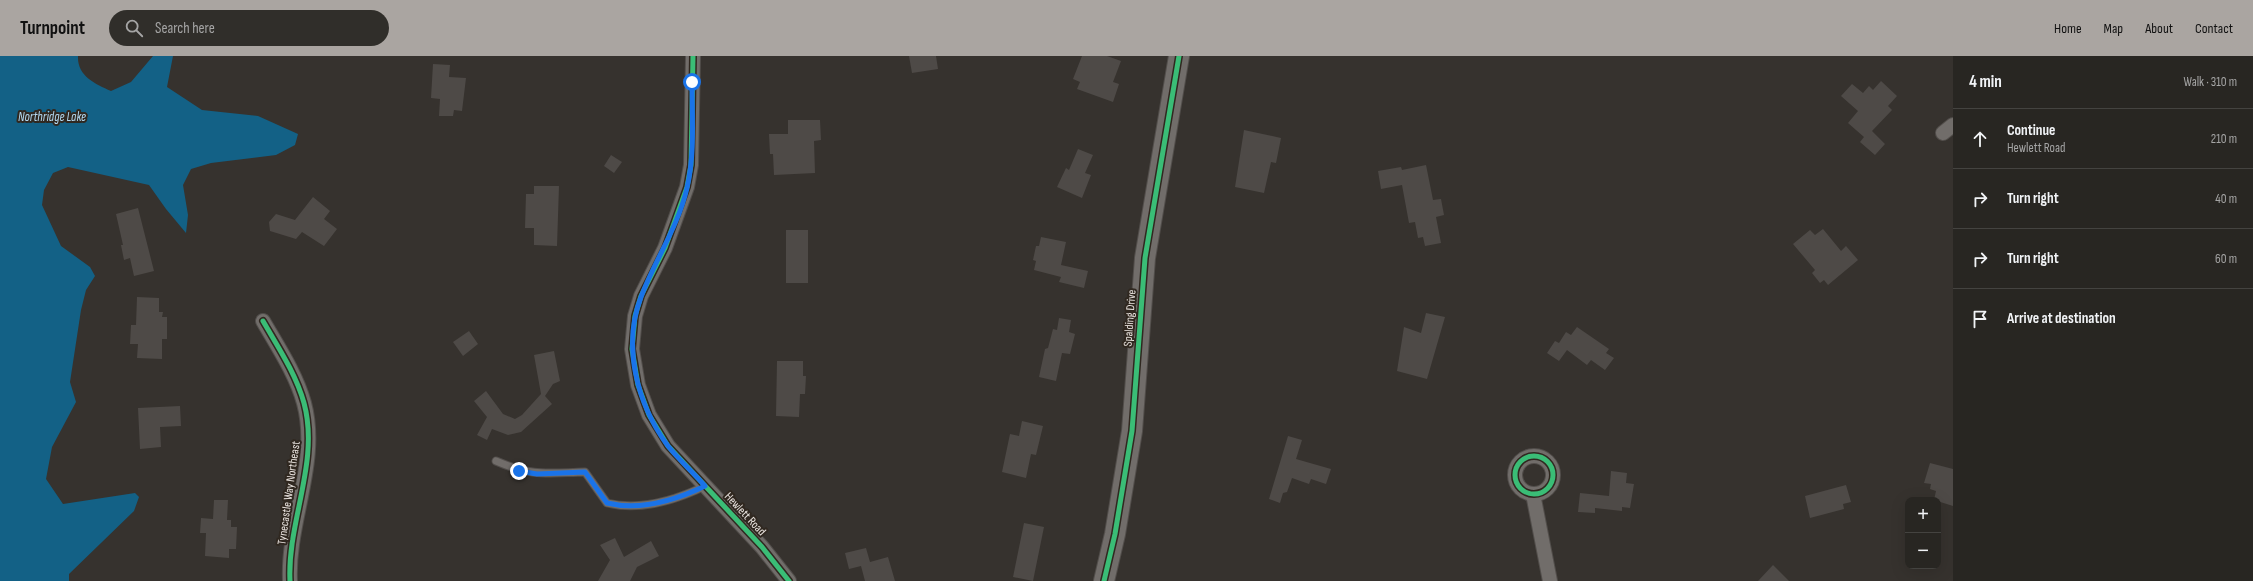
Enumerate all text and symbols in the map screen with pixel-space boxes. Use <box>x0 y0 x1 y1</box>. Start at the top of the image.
search box <box>109 10 389 46</box>
text: Turnpoint <box>20 17 85 40</box>
icon: search <box>123 17 145 39</box>
text: Search here <box>155 19 215 38</box>
text: Home <box>2054 20 2082 37</box>
text: Map <box>2104 20 2123 37</box>
text: About <box>2145 20 2173 37</box>
text: Contact <box>2195 20 2233 37</box>
text: 4 min <box>1969 72 2002 92</box>
route start <box>683 73 701 91</box>
text: Walk · 310 m <box>2184 74 2237 90</box>
water label: Northridge Lake <box>18 109 86 125</box>
text: Continue <box>2007 121 2056 140</box>
icon: ahead <box>1969 128 1991 150</box>
text: 210 m <box>2211 131 2237 147</box>
text: Hewlett Road <box>2007 140 2065 156</box>
icon: right <box>1969 188 1991 210</box>
text: Turn right <box>2007 189 2059 208</box>
text: 40 m <box>2215 191 2237 207</box>
icon: right <box>1969 248 1991 270</box>
text: Turn right <box>2007 249 2059 268</box>
text: 60 m <box>2215 251 2237 267</box>
street label: Spalding Drive <box>1121 289 1139 347</box>
icon: arrive <box>1969 308 1991 330</box>
text: Arrive at destination <box>2007 309 2116 328</box>
street label: Tynecastle Way Northeast <box>274 440 304 546</box>
route end <box>510 462 528 480</box>
street label: Hewlett Road <box>721 489 769 539</box>
map controls <box>1905 497 1941 569</box>
button: + <box>1905 497 1941 533</box>
button: − <box>1905 533 1941 569</box>

